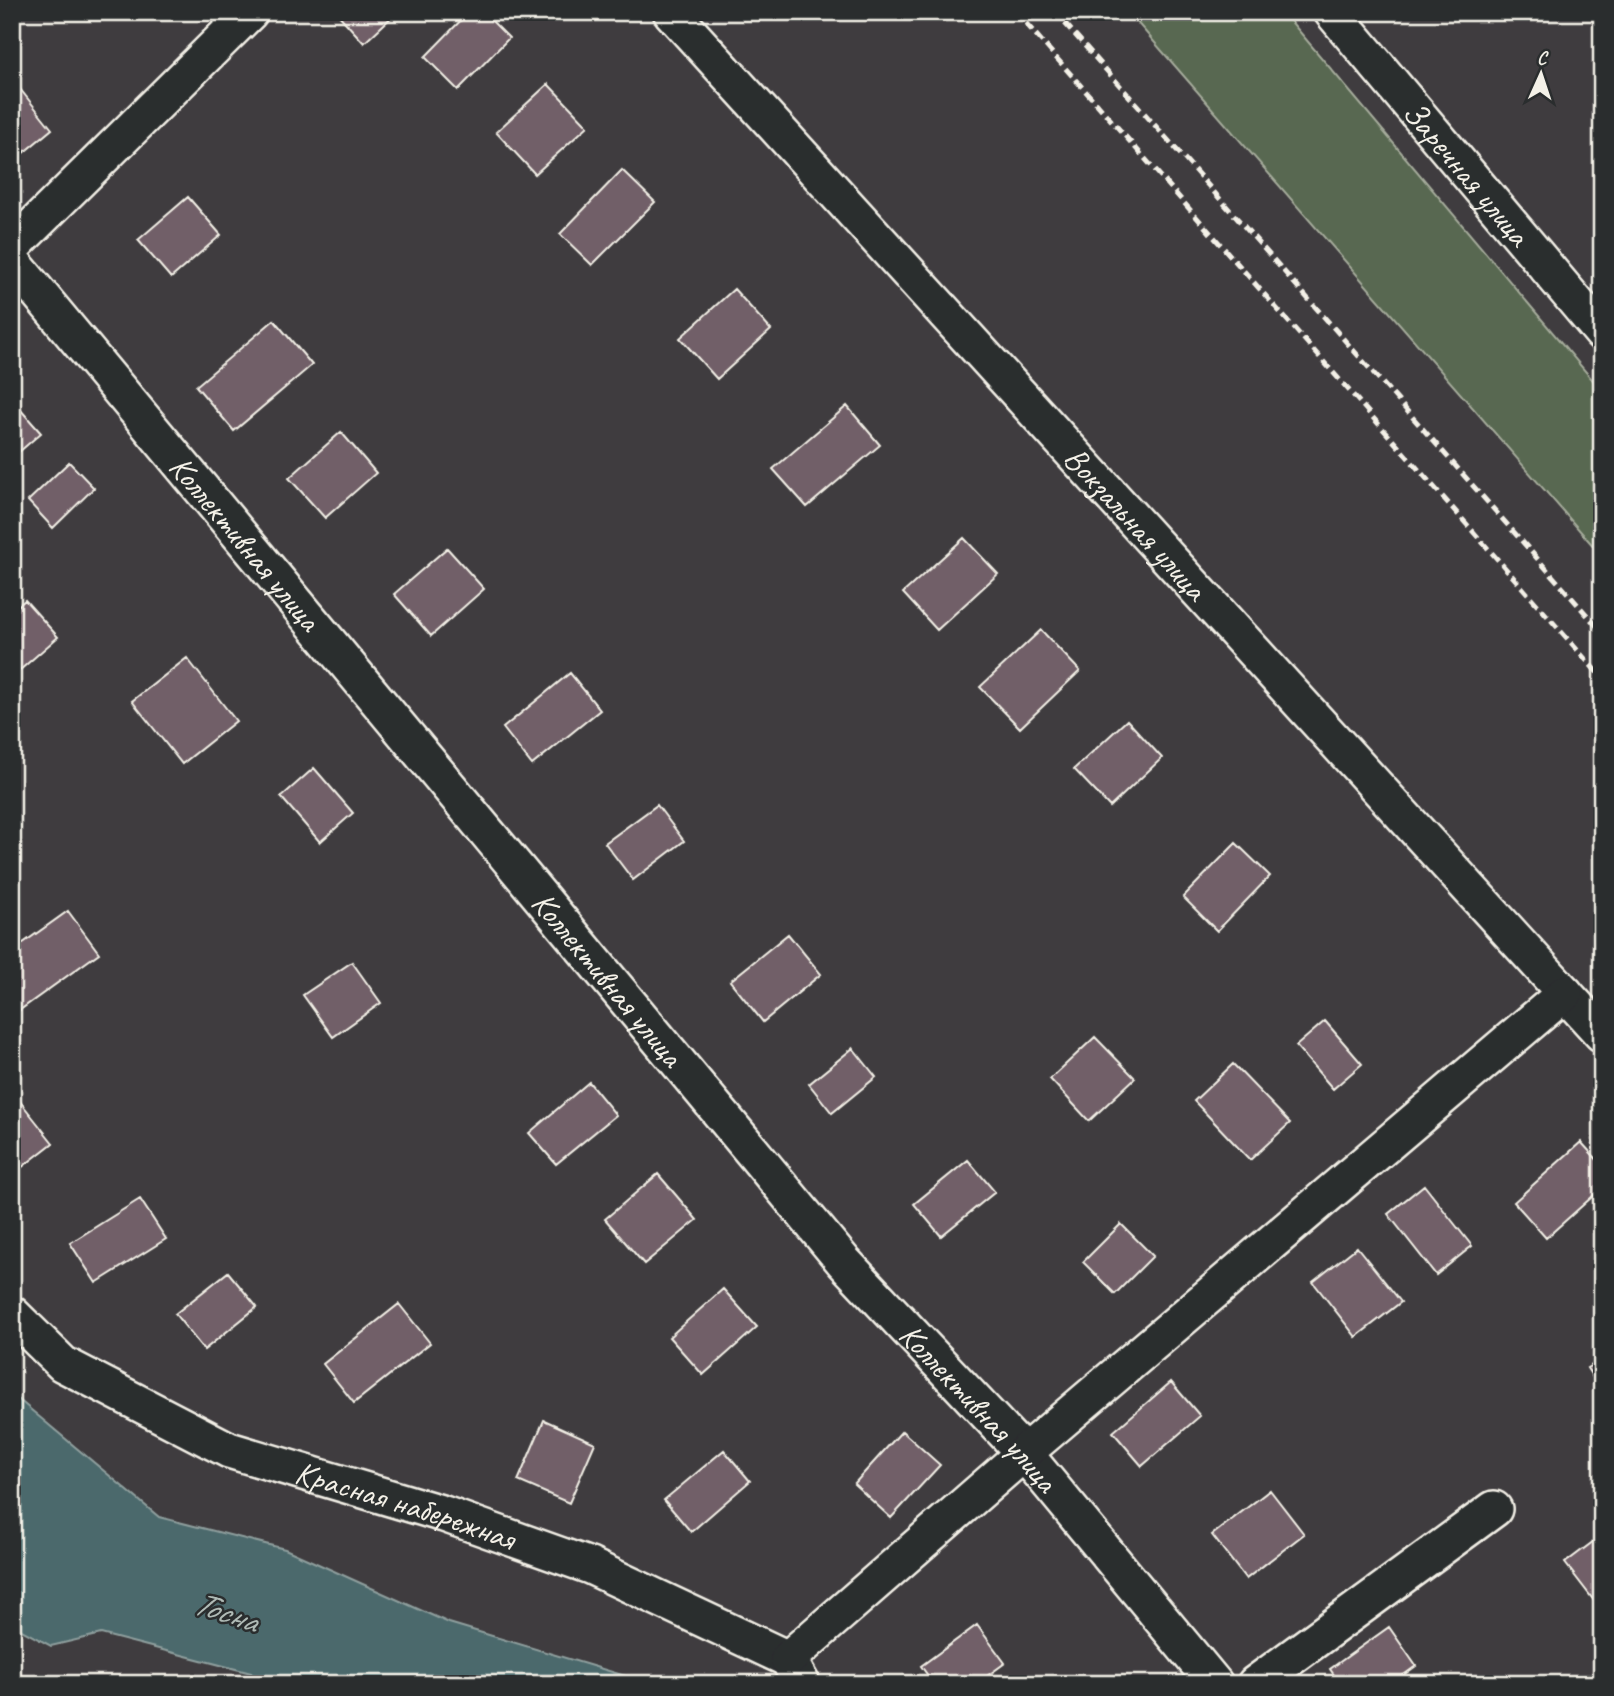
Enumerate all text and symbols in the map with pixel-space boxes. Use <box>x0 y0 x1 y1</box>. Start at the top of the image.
north arrow <box>1506 38 1576 108</box>
text: С <box>1537 46 1550 70</box>
street label: Заречная улица <box>1393 92 1541 256</box>
street label: Вокзальная улица <box>1055 438 1218 611</box>
street label: Коллективная улица <box>160 447 331 641</box>
street label: Коллективная улица <box>523 883 694 1077</box>
street label: Коллективная улица <box>890 1314 1068 1502</box>
street label: Красная набережная <box>290 1451 523 1561</box>
water label: Тосна <box>188 1580 267 1644</box>

